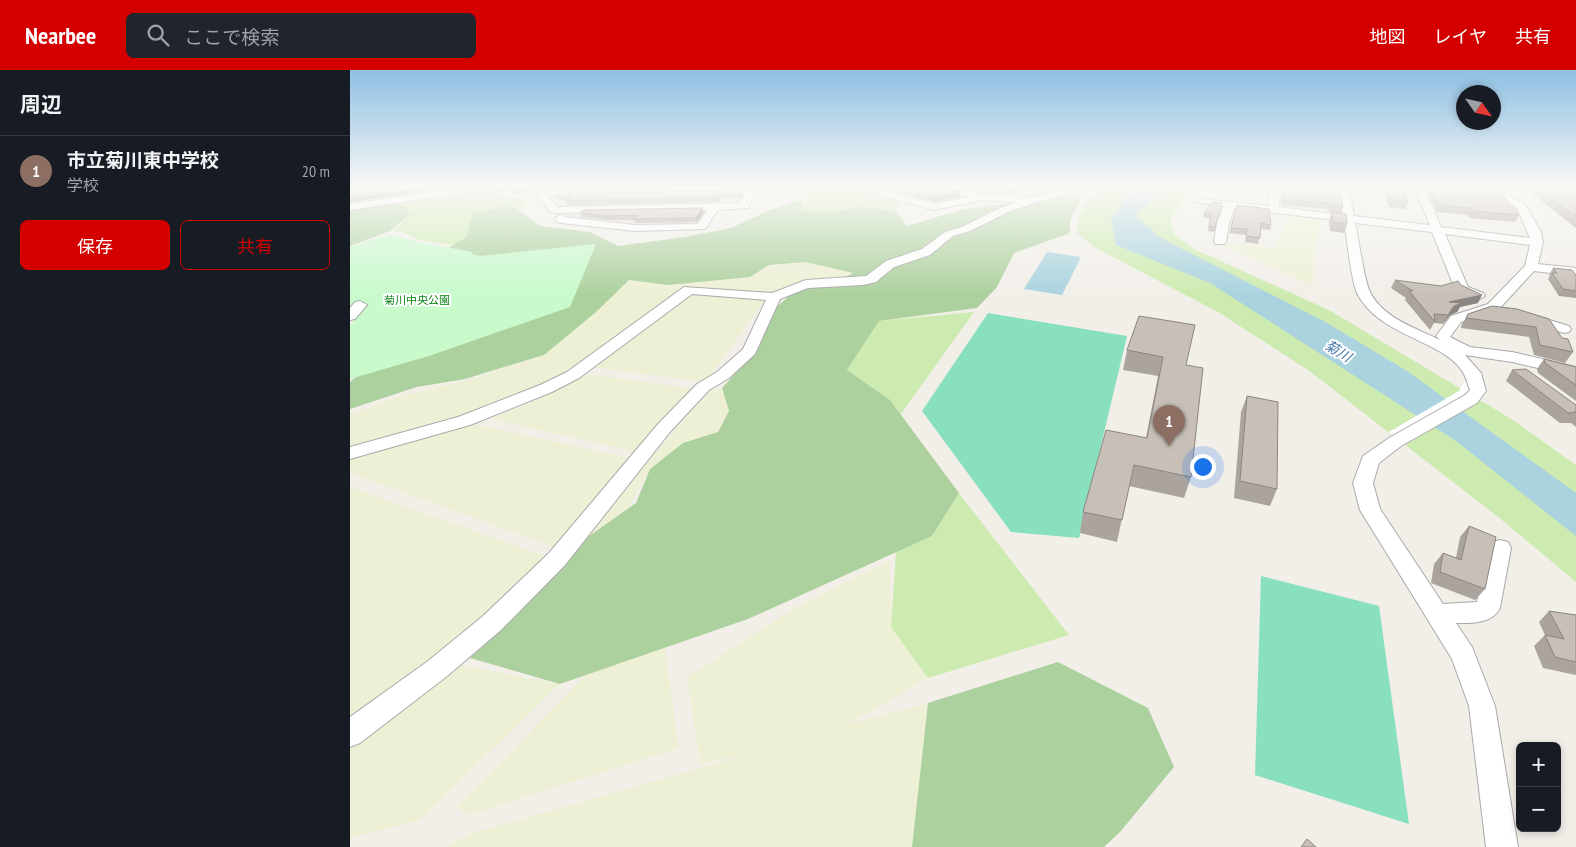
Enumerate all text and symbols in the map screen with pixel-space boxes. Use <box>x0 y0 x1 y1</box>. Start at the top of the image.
search box <box>126 13 476 58</box>
text: Nearbee <box>25 20 96 51</box>
icon: search <box>144 21 172 49</box>
text: ここで検索 <box>184 25 279 49</box>
text: 地図 <box>1370 25 1406 48</box>
text: レイヤ <box>1434 25 1487 48</box>
text: 共有 <box>1515 25 1551 48</box>
north arrow <box>1456 85 1501 130</box>
text: 周辺 <box>20 91 62 118</box>
text: 市立菊川東中学校 <box>67 148 219 172</box>
text: 1 <box>32 161 40 181</box>
text: 20 m <box>302 161 330 181</box>
text: 学校 <box>67 175 99 195</box>
button: 保存 <box>20 220 170 270</box>
button: 共有 <box>180 220 330 270</box>
park label: 菊川中央公園 <box>384 293 450 307</box>
water label: 菊川 <box>1321 336 1356 367</box>
pin: 1 <box>1153 405 1185 446</box>
your location <box>1190 454 1216 480</box>
map controls <box>1516 742 1561 832</box>
button: + <box>1516 742 1561 787</box>
button: − <box>1516 787 1561 832</box>

